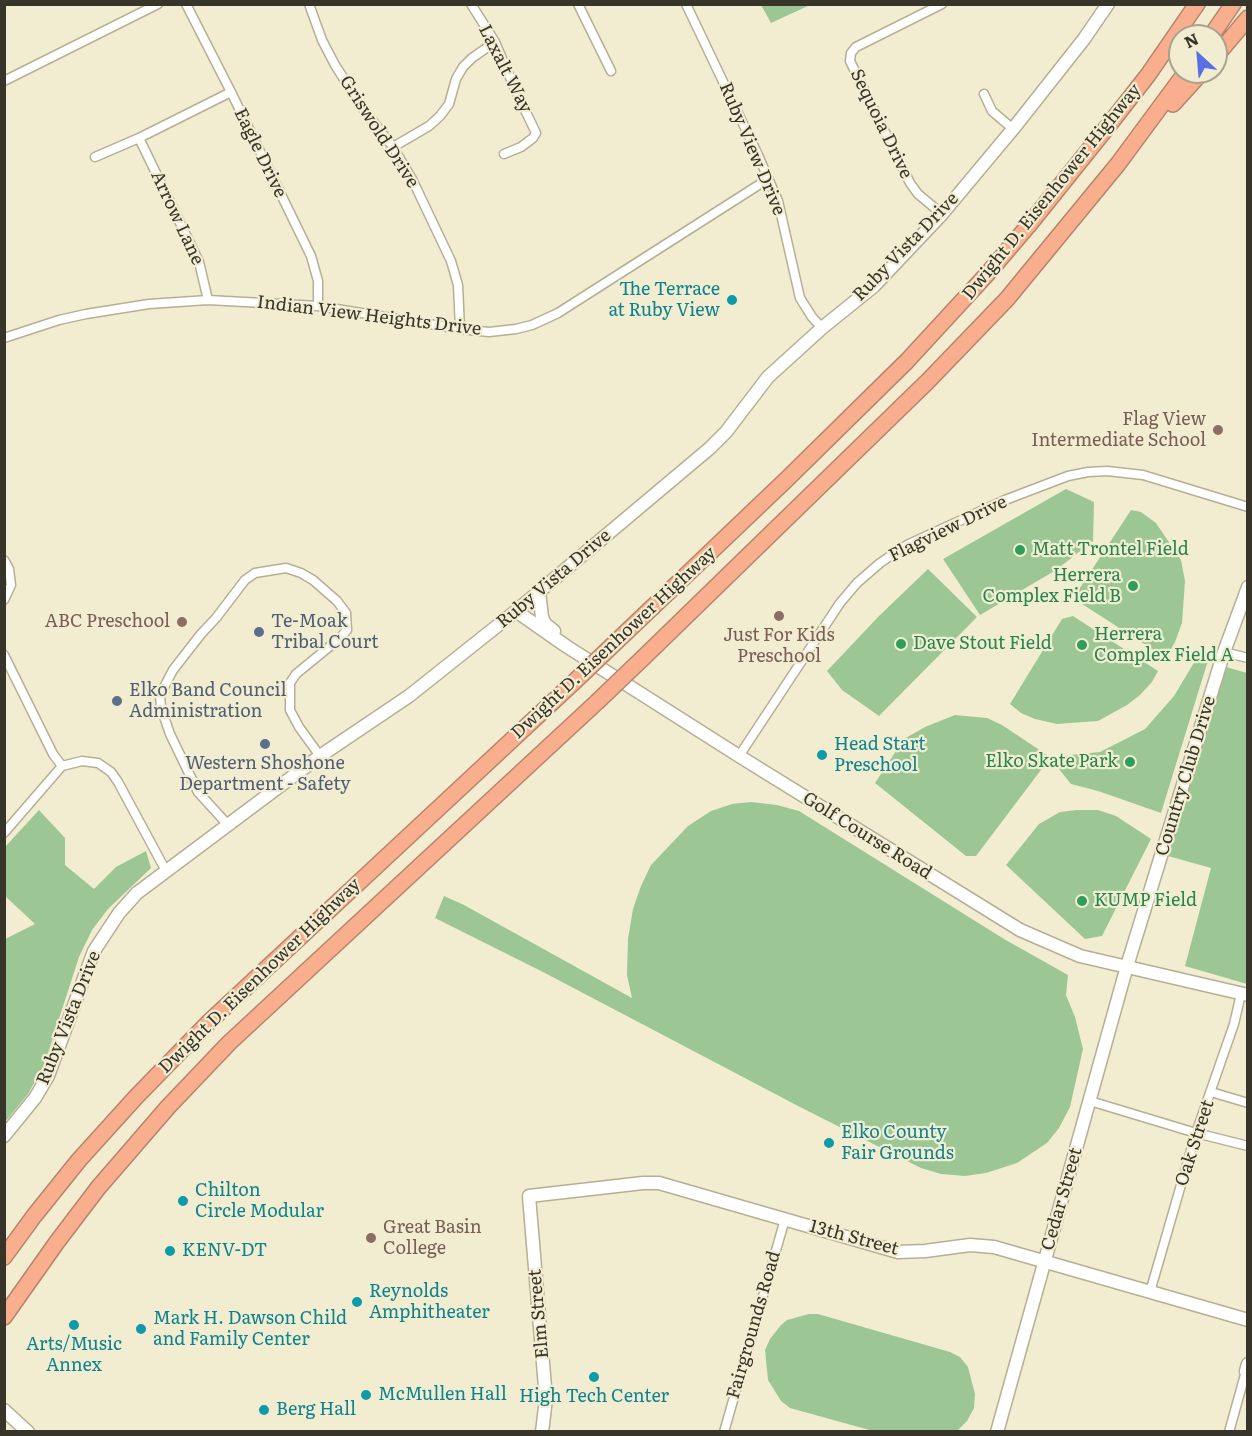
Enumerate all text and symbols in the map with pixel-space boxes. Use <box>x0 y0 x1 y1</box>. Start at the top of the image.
street label: Laxalt Way <box>474 21 536 117</box>
north arrow <box>1168 24 1228 84</box>
text: N <box>1180 26 1202 53</box>
street label: Sequoia Drive <box>845 66 917 182</box>
street label: Griswold Drive <box>335 72 423 192</box>
street label: Ruby View Drive <box>714 79 790 219</box>
street label: Dwight D. Eisenhower Highway <box>958 79 1146 305</box>
street label: Eagle Drive <box>229 105 291 201</box>
street label: Arrow Lane <box>146 168 208 268</box>
street label: Ruby Vista Drive <box>849 188 963 306</box>
place label: The Terrace at Ruby View <box>608 279 720 322</box>
street label: Indian View Heights Drive <box>256 292 482 340</box>
marker: The Terrace at Ruby View <box>725 293 739 307</box>
place label: Flag View Intermediate School <box>1031 409 1206 452</box>
marker: Flag View Intermediate School <box>1211 423 1225 437</box>
street label: Flagview Drive <box>885 491 1011 567</box>
street label: Ruby Vista Drive <box>492 525 616 633</box>
place label: Matt Trontel Field <box>1032 539 1189 561</box>
street label: Dwight D. Eisenhower Highway <box>507 542 721 744</box>
marker: Matt Trontel Field <box>1013 543 1027 557</box>
place label: Herrera Complex Field B <box>983 565 1121 608</box>
marker: Herrera Complex Field B <box>1126 579 1140 593</box>
marker: Just For Kids Preschool <box>772 609 786 623</box>
place label: ABC Preschool <box>45 611 170 633</box>
place label: Te-Moak Tribal Court <box>271 611 378 654</box>
marker: ABC Preschool <box>175 615 189 629</box>
place label: Herrera Complex Field A <box>1094 624 1234 666</box>
marker: Te-Moak Tribal Court <box>252 625 266 639</box>
place label: Just For Kids Preschool <box>723 625 835 668</box>
place label: Dave Stout Field <box>913 633 1052 655</box>
marker: Dave Stout Field <box>894 637 908 651</box>
marker: Herrera Complex Field A <box>1075 638 1089 652</box>
place label: Elko Band Council Administration <box>129 680 286 722</box>
street label: Country Club Drive <box>1151 693 1221 859</box>
marker: Elko Band Council Administration <box>110 694 124 708</box>
place label: Head Start Preschool <box>834 734 925 777</box>
marker: Western Shoshone Department - Safety <box>258 737 272 751</box>
marker: Head Start Preschool <box>815 748 829 762</box>
place label: Elko Skate Park <box>985 751 1118 773</box>
place label: Western Shoshone Department - Safety <box>179 753 351 795</box>
marker: Elko Skate Park <box>1123 755 1137 769</box>
street label: Golf Course Road <box>798 788 936 884</box>
street label: Dwight D. Eisenhower Highway <box>155 874 365 1078</box>
place label: KUMP Field <box>1094 890 1197 912</box>
marker: KUMP Field <box>1075 894 1089 908</box>
street label: Ruby Vista Drive <box>32 948 106 1088</box>
street label: Oak Street <box>1171 1097 1219 1189</box>
place label: Elko County Fair Grounds <box>841 1122 954 1164</box>
marker: Elko County Fair Grounds <box>822 1136 836 1150</box>
street label: Cedar Street <box>1037 1145 1087 1253</box>
place label: Chilton Circle Modular <box>195 1180 324 1222</box>
marker: Chilton Circle Modular <box>176 1194 190 1208</box>
street label: 13th Street <box>807 1216 901 1260</box>
place label: Great Basin College <box>383 1217 482 1260</box>
marker: Great Basin College <box>364 1231 378 1245</box>
place label: KENV-DT <box>182 1240 267 1262</box>
marker: KENV-DT <box>163 1244 177 1258</box>
street label: Fairgrounds Road <box>723 1248 785 1402</box>
street label: Elm Street <box>524 1268 554 1360</box>
place label: Reynolds Amphitheater <box>369 1281 490 1324</box>
marker: Reynolds Amphitheater <box>350 1295 364 1309</box>
place label: Mark H. Dawson Child and Family Center <box>153 1308 347 1350</box>
marker: Arts/Music Annex <box>67 1318 81 1332</box>
marker: Mark H. Dawson Child and Family Center <box>134 1322 148 1336</box>
place label: Arts/Music Annex <box>26 1334 122 1376</box>
marker: High Tech Center <box>587 1370 601 1384</box>
place label: McMullen Hall <box>378 1384 507 1406</box>
place label: High Tech Center <box>519 1386 669 1408</box>
marker: McMullen Hall <box>359 1388 373 1402</box>
place label: Berg Hall <box>276 1399 356 1421</box>
marker: Berg Hall <box>257 1403 271 1417</box>

